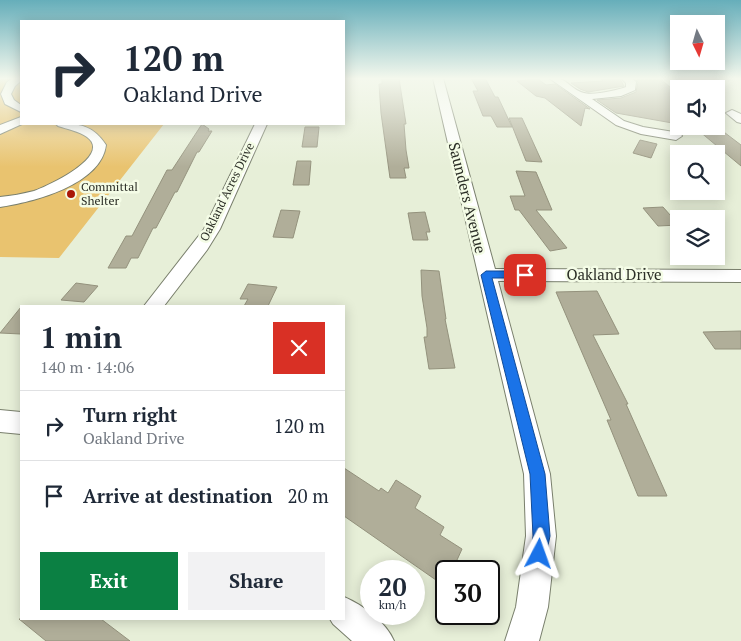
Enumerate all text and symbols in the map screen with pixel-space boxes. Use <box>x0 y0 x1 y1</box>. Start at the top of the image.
north arrow <box>670 15 725 70</box>
map controls <box>670 15 725 265</box>
text: 120 m <box>123 35 224 81</box>
icon: right <box>40 40 105 105</box>
text: Oakland Drive <box>123 79 263 108</box>
button: sound <box>670 80 725 135</box>
street label: Oakland Acres Drive <box>196 140 257 244</box>
street label: Saunders Avenue <box>445 140 491 255</box>
button: search <box>670 145 725 200</box>
place label: Committal Shelter <box>81 179 138 208</box>
marker: Committal Shelter <box>65 188 77 200</box>
button: layers <box>670 210 725 265</box>
pin <box>504 254 546 296</box>
icon: arrive <box>511 261 539 289</box>
street label: Oakland Drive <box>566 264 662 284</box>
text: 1 min <box>40 317 122 357</box>
button: close <box>273 322 325 374</box>
text: 140 m · 14:06 <box>40 356 134 378</box>
text: Turn right <box>83 402 177 427</box>
icon: right <box>40 412 68 440</box>
text: 120 m <box>274 413 325 438</box>
text: Oakland Drive <box>83 427 185 449</box>
icon: arrive <box>40 482 68 510</box>
text: Arrive at destination <box>83 483 272 508</box>
text: 20 m <box>287 483 329 508</box>
position arrow <box>512 527 564 579</box>
button: Exit <box>40 552 178 610</box>
button: Share <box>188 552 325 610</box>
speed limit sign: 30 <box>435 560 500 625</box>
text: 20 <box>378 570 407 603</box>
text: km/h <box>379 597 406 612</box>

